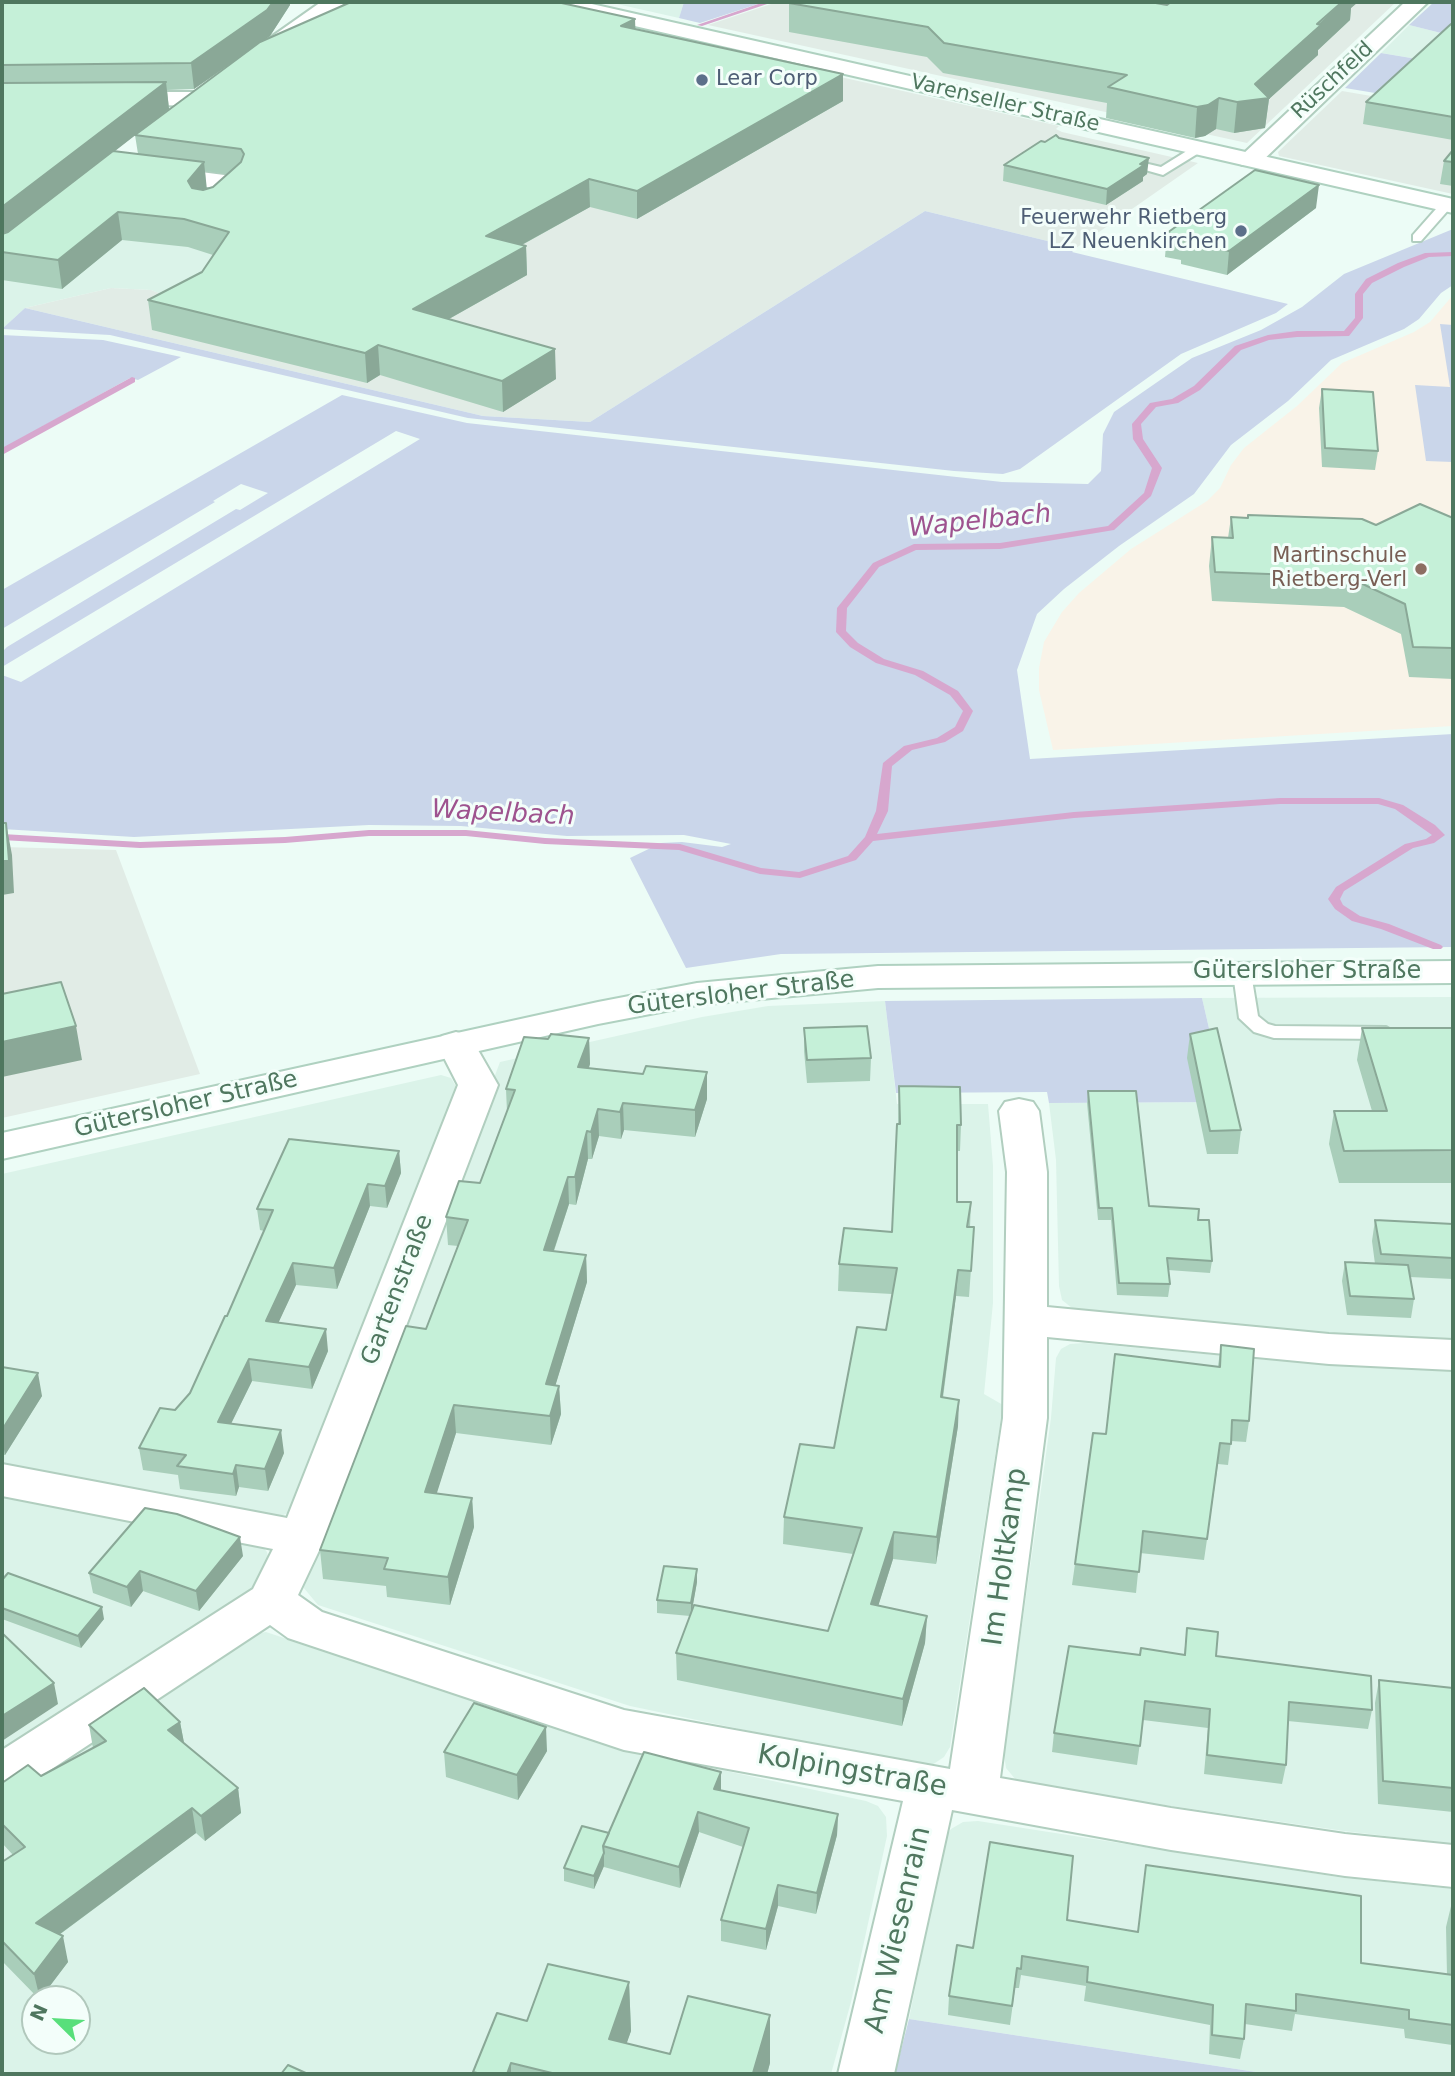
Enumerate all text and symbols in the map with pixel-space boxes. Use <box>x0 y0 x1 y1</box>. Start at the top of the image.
street label: Rüschfeld <box>1287 37 1379 125</box>
place label: Lear Corp <box>716 67 818 93</box>
street label: Varenseller Straße <box>908 70 1102 138</box>
marker: Lear Corp <box>694 72 710 88</box>
place label: Feuerwehr Rietberg LZ Neuenkirchen <box>1020 206 1227 256</box>
marker: Feuerwehr Rietberg LZ Neuenkirchen <box>1233 223 1249 239</box>
water label: Wapelbach <box>907 499 1053 545</box>
place label: Martinschule Rietberg-Verl <box>1271 544 1407 594</box>
marker: Martinschule Rietberg-Verl <box>1413 561 1429 577</box>
water label: Wapelbach <box>431 795 575 833</box>
street label: Gütersloher Straße <box>1193 958 1421 986</box>
street label: Gütersloher Straße <box>626 966 856 1022</box>
street label: Gütersloher Straße <box>72 1065 300 1145</box>
street label: Gartenstraße <box>356 1211 440 1369</box>
street label: Im Holtkamp <box>977 1466 1035 1648</box>
street label: Kolpingstraße <box>755 1739 949 1805</box>
street label: Am Wiesenrain <box>859 1823 939 2037</box>
north arrow <box>21 1985 91 2055</box>
text: N <box>25 2001 52 2024</box>

